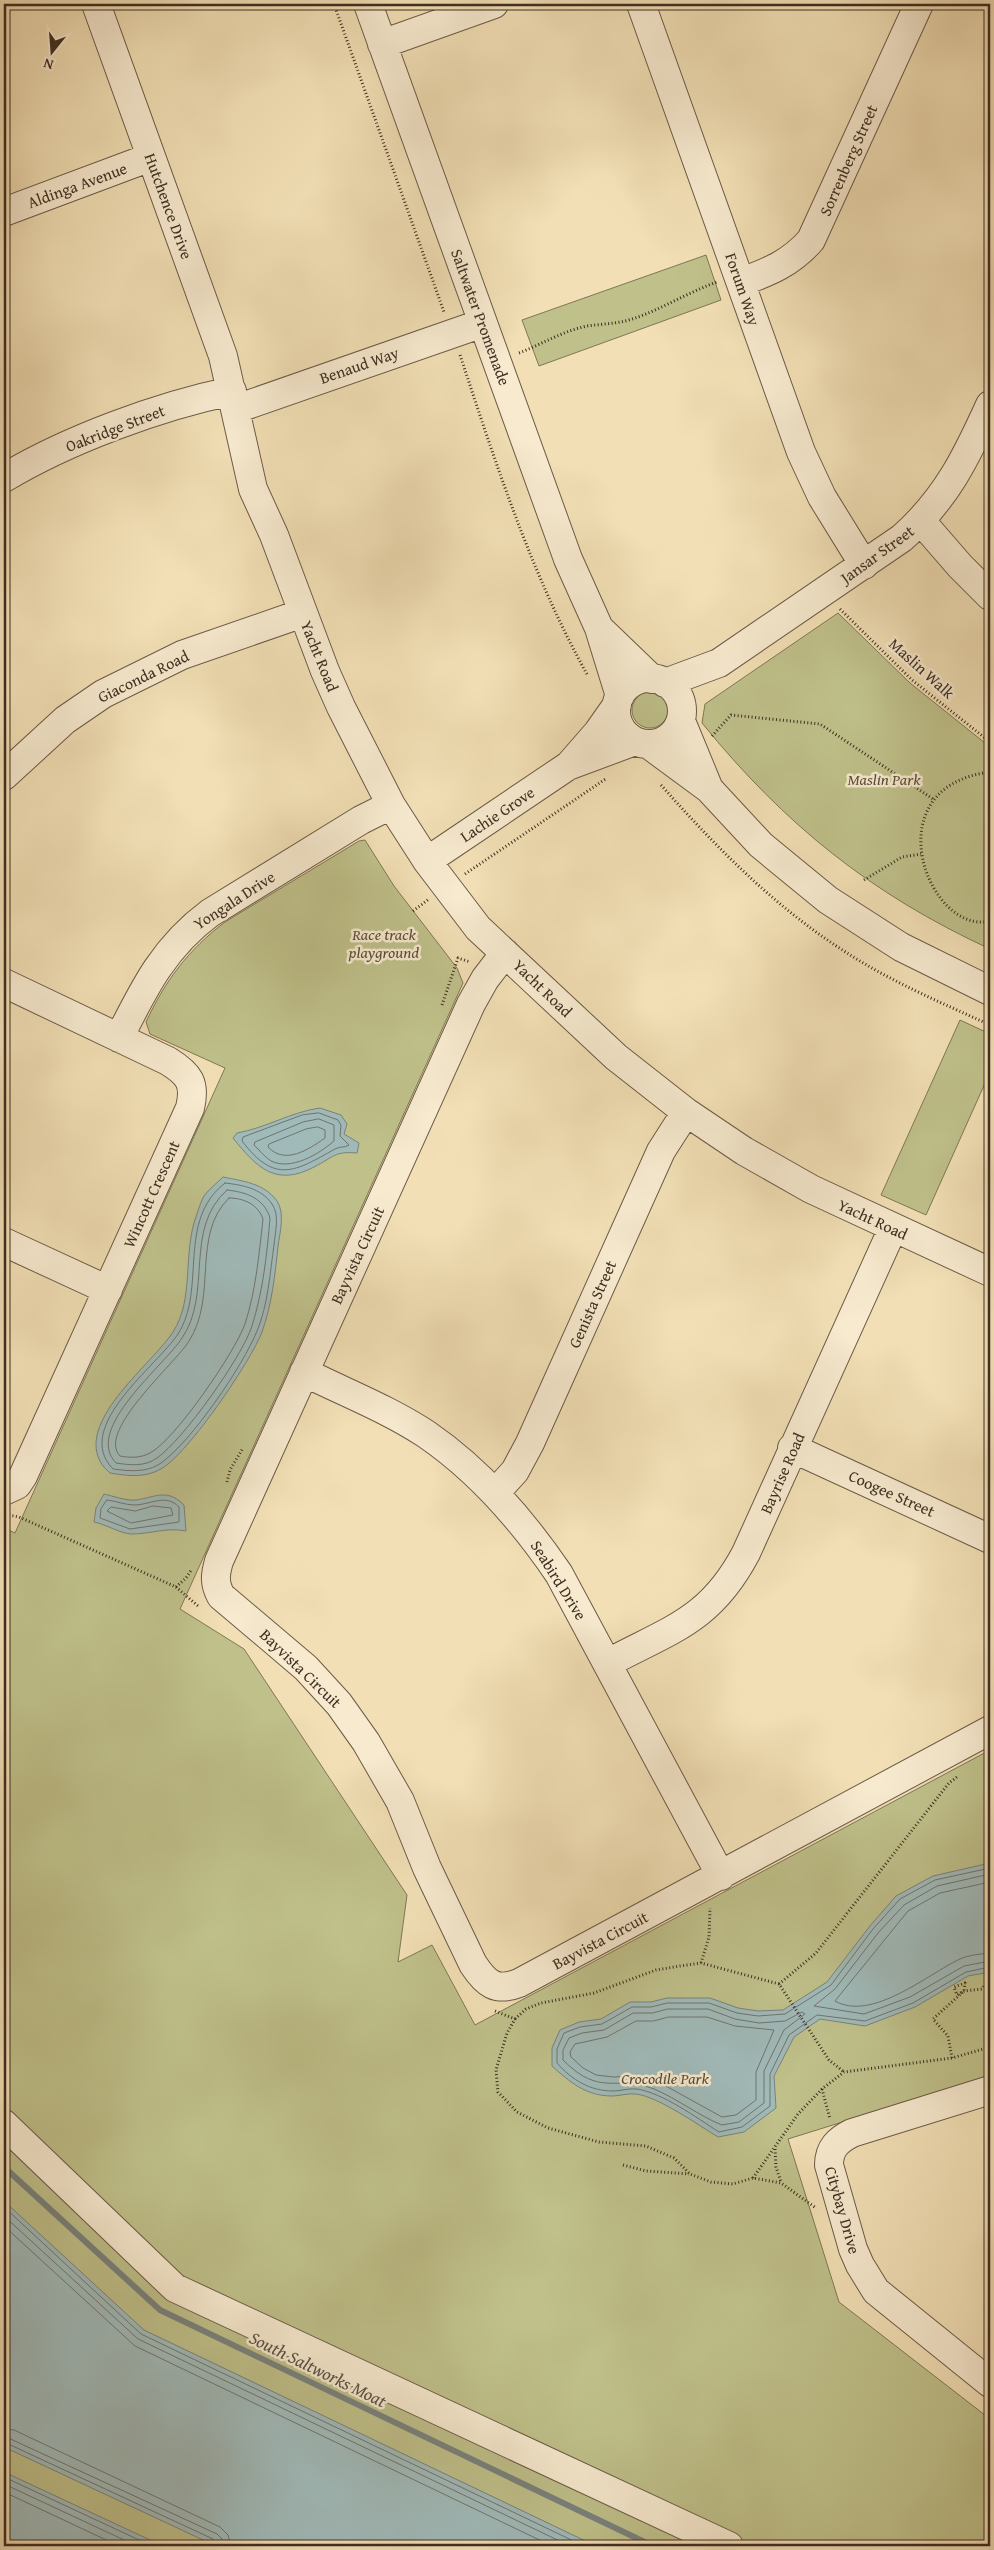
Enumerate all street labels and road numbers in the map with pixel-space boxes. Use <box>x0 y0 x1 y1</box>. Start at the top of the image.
street label: Sorrenberg Street <box>813 100 883 220</box>
street label: Hutchence Drive <box>139 150 199 262</box>
street label: Aldinga Avenue <box>24 156 130 214</box>
street label: Saltwater Promenade <box>445 245 517 389</box>
street label: Forum Way <box>719 249 767 329</box>
street label: Benaud Way <box>316 340 402 390</box>
street label: Oakridge Street <box>62 398 168 458</box>
street label: Jansar Street <box>834 519 919 590</box>
street label: Yacht Road <box>295 617 345 696</box>
street label: Maslin Walk <box>884 632 961 705</box>
street label: Giaconda Road <box>93 643 193 708</box>
street label: Lachie Grove <box>455 780 539 848</box>
street label: Yongala Drive <box>189 865 279 935</box>
street label: Yacht Road <box>508 953 579 1023</box>
street label: Wincott Crescent <box>117 1136 186 1252</box>
street label: Yacht Road <box>834 1192 912 1246</box>
street label: Bayvista Circuit <box>324 1202 390 1308</box>
street label: Genista Street <box>562 1256 622 1352</box>
street label: Bayrise Road <box>753 1428 811 1517</box>
street label: Coogee Street <box>845 1463 939 1523</box>
street label: Seabird Drive <box>525 1535 593 1625</box>
street label: Bayvista Circuit <box>255 1623 348 1714</box>
street label: Bayvista Circuit <box>548 1904 653 1975</box>
street label: Citybay Drive <box>819 2163 867 2257</box>

